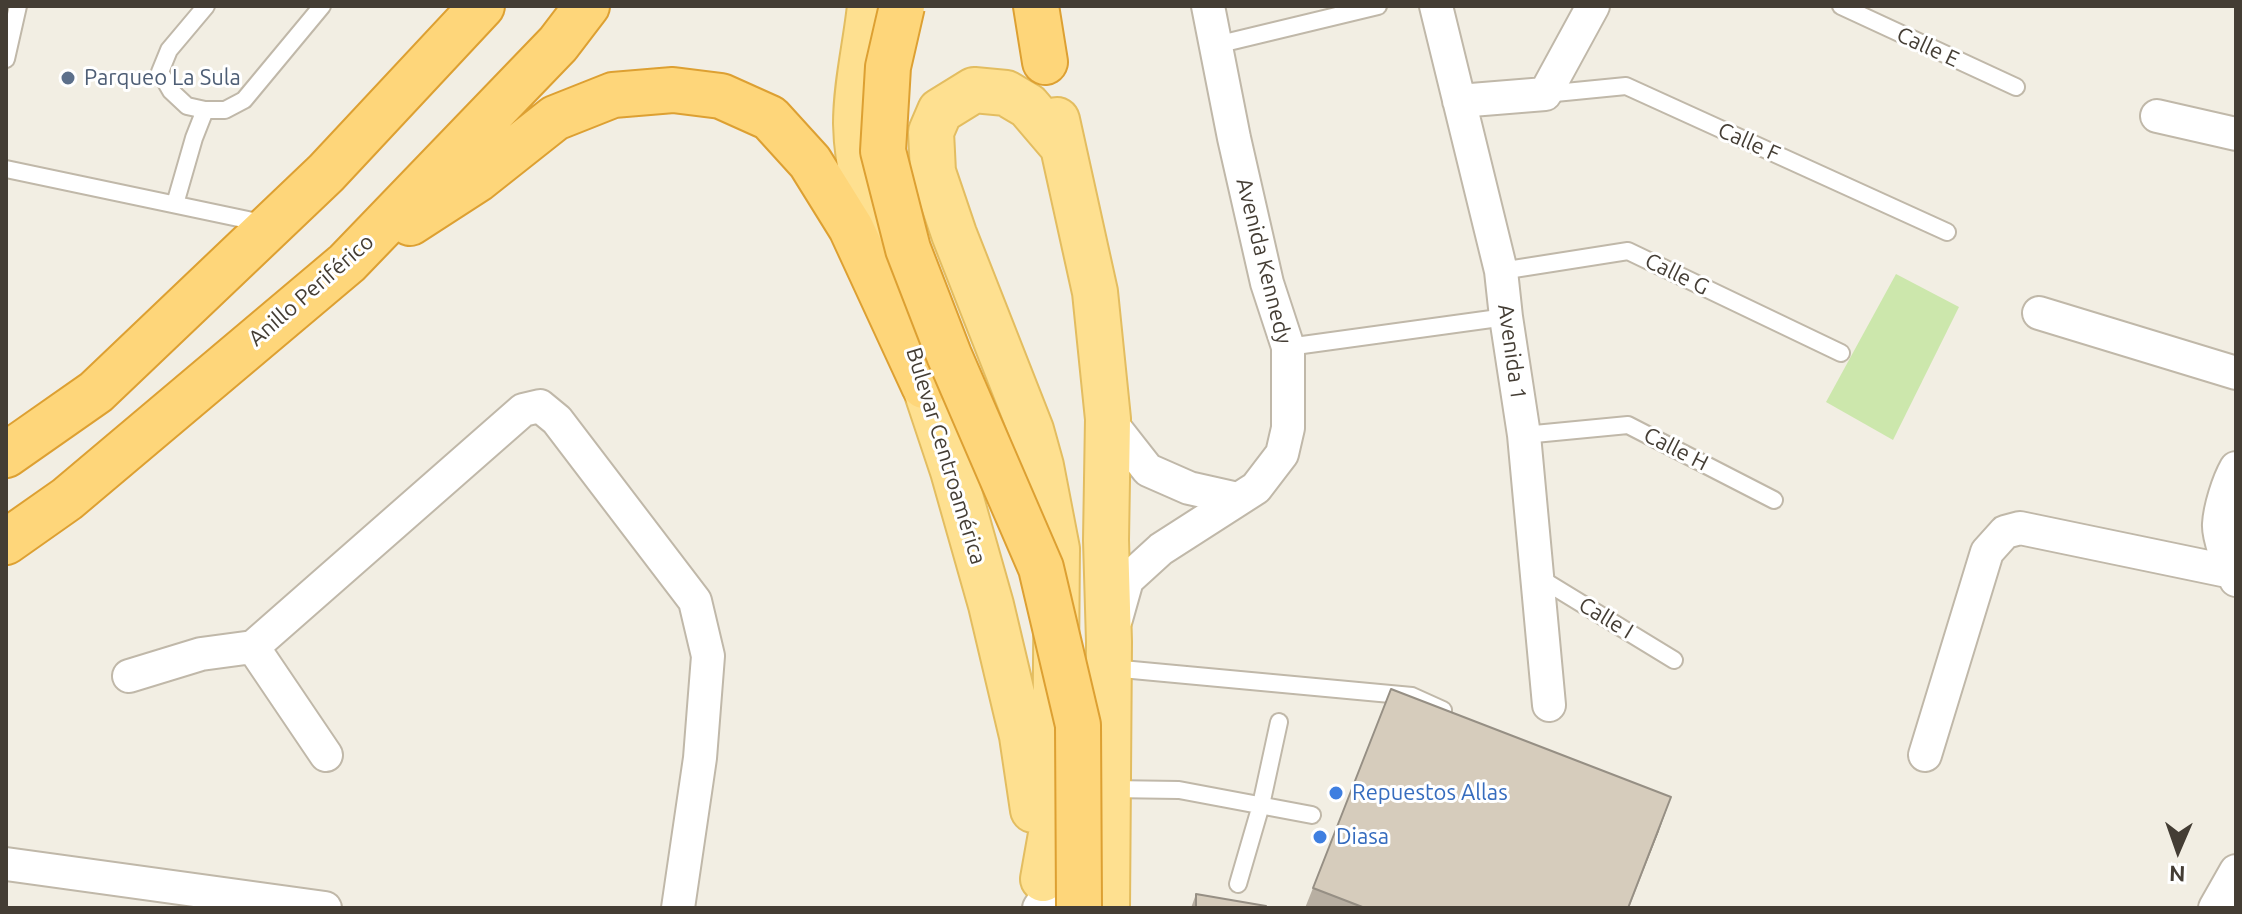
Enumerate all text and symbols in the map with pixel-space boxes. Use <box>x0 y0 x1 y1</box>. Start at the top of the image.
street label: Calle E <box>1893 21 1963 73</box>
place label: Parqueo La Sula <box>84 65 241 91</box>
marker: Parqueo La Sula <box>59 69 77 87</box>
street label: Calle F <box>1714 117 1784 167</box>
street label: Avenida Kennedy <box>1231 175 1297 347</box>
street label: Anillo Periférico <box>243 228 379 352</box>
street label: Calle G <box>1641 247 1713 301</box>
street label: Avenida 1 <box>1492 302 1532 402</box>
street label: Bulevar Centroamérica <box>900 344 992 568</box>
street label: Calle H <box>1639 422 1713 476</box>
street label: Calle I <box>1574 591 1638 645</box>
place label: Repuestos Allas <box>1352 780 1508 806</box>
marker: Repuestos Allas <box>1327 784 1345 802</box>
north arrow <box>2138 810 2218 890</box>
place label: Diasa <box>1336 824 1389 850</box>
marker: Diasa <box>1311 828 1329 846</box>
text: N <box>2169 862 2186 887</box>

